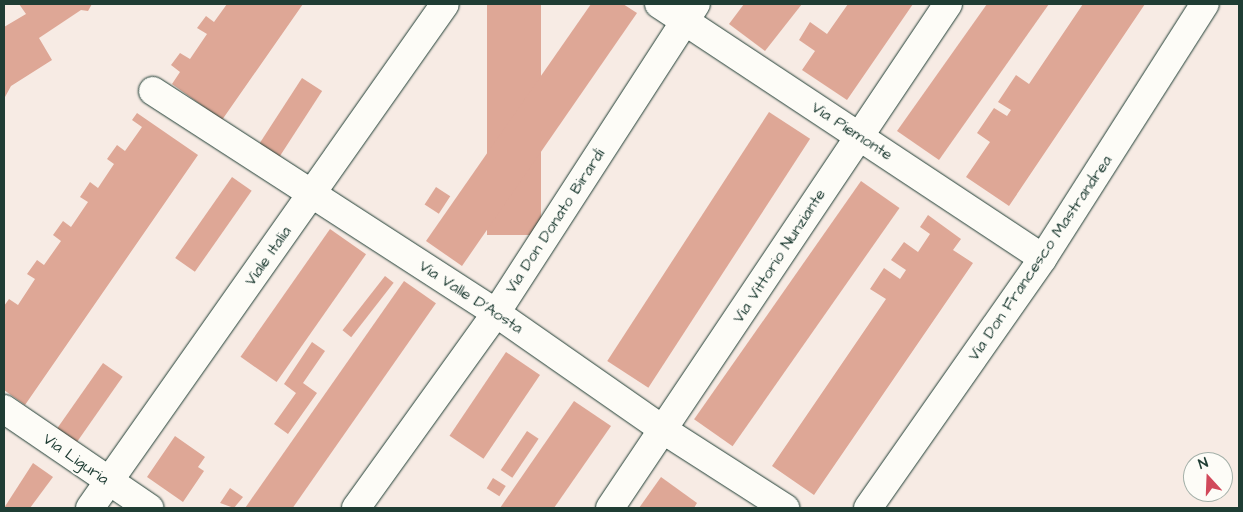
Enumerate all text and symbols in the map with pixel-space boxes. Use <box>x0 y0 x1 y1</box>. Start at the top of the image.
street label: Via Piemonte <box>808 98 896 164</box>
street label: Via Don Donato Birardi <box>501 145 609 297</box>
street label: Via Don Francesco Mastrandrea <box>964 152 1116 364</box>
street label: Via Vittorio Nunziante <box>729 185 829 327</box>
street label: Viale Italia <box>241 223 295 289</box>
street label: Via Valle D'Aosta <box>415 256 527 338</box>
street label: Via Liguria <box>39 429 113 489</box>
north arrow <box>1183 452 1233 502</box>
text: N <box>1196 453 1211 475</box>

